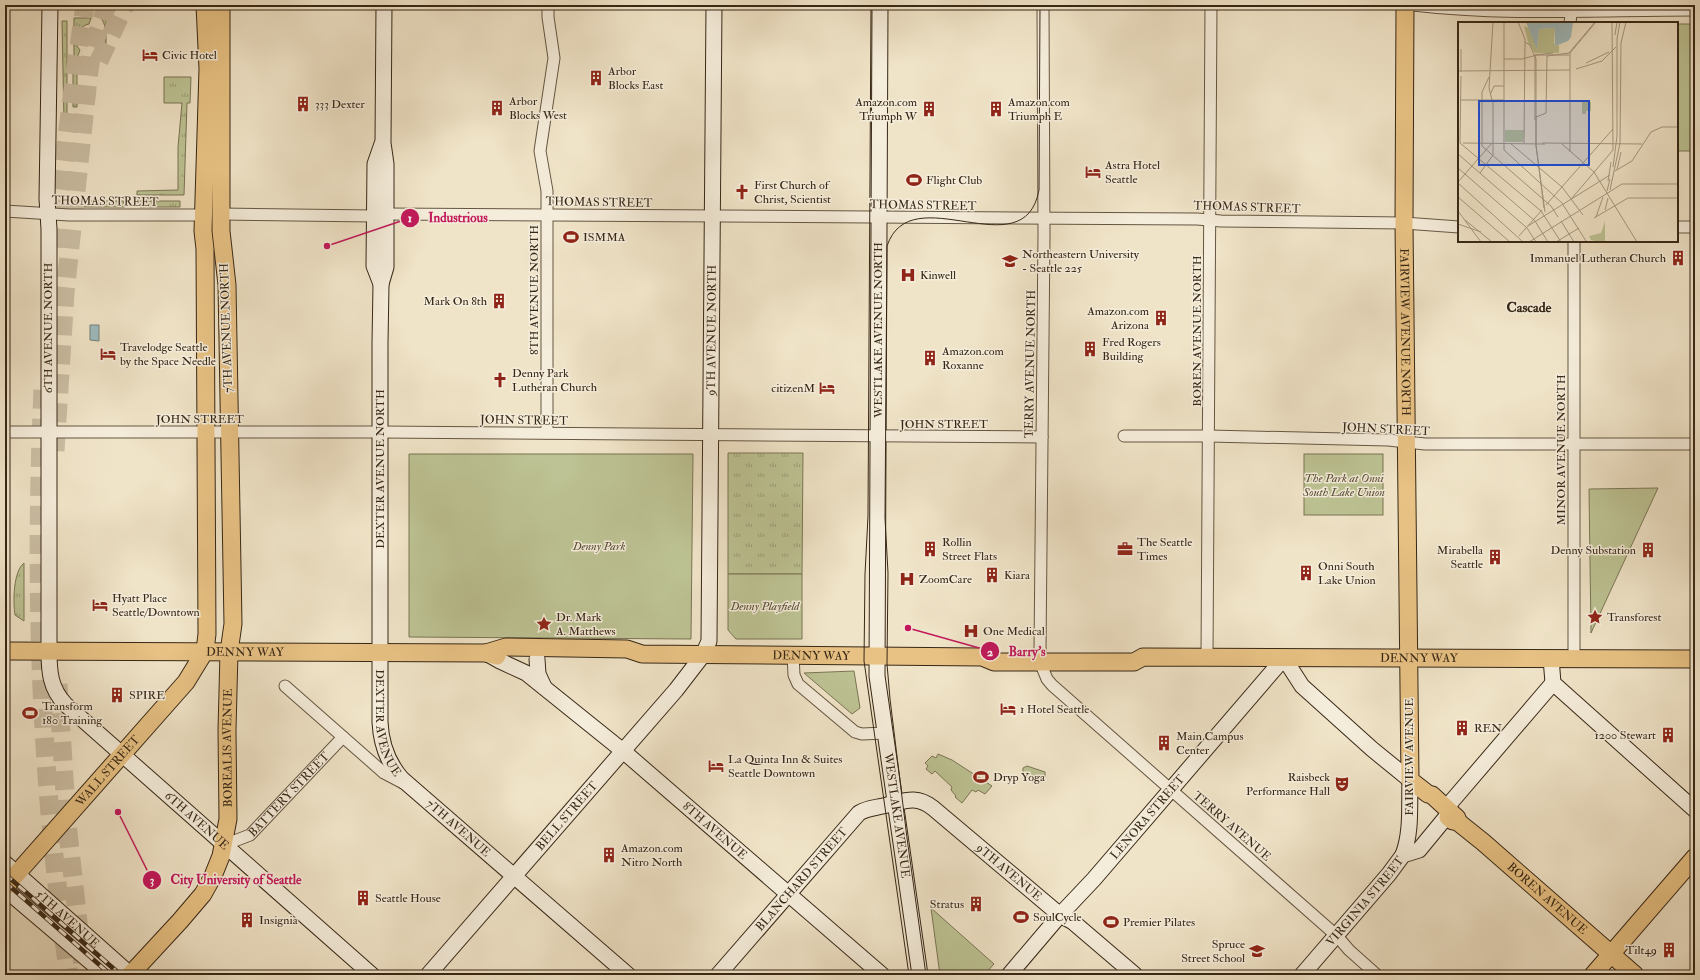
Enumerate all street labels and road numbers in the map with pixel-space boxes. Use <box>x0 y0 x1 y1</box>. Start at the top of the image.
street label: THOMAS STREET <box>51 193 159 210</box>
street label: THOMAS STREET <box>545 194 653 211</box>
street label: THOMAS STREET <box>869 197 977 214</box>
street label: THOMAS STREET <box>1193 198 1301 217</box>
street label: 8TH AVENUE NORTH <box>527 225 542 355</box>
street label: WESTLAKE AVENUE NORTH <box>871 242 886 419</box>
street label: FAIRVIEW AVENUE NORTH <box>1396 248 1413 416</box>
street label: BOREN AVENUE NORTH <box>1190 255 1205 407</box>
street label: 6TH AVENUE NORTH <box>41 263 56 393</box>
street label: 7TH AVENUE NORTH <box>217 263 236 393</box>
street label: 9TH AVENUE NORTH <box>704 265 720 397</box>
street label: TERRY AVENUE NORTH <box>1022 290 1039 438</box>
street label: MINOR AVENUE NORTH <box>1554 374 1569 526</box>
street label: DEXTER AVENUE NORTH <box>373 389 388 549</box>
street label: JOHN STREET <box>155 412 244 427</box>
street label: JOHN STREET <box>479 412 568 429</box>
street label: JOHN STREET <box>899 417 988 432</box>
street label: JOHN STREET <box>1341 420 1430 439</box>
street label: DENNY WAY <box>206 645 285 660</box>
street label: DENNY WAY <box>772 648 851 664</box>
street label: DENNY WAY <box>1380 651 1459 666</box>
street label: DEXTER AVENUE <box>372 669 404 780</box>
street label: BOREALIS AVENUE <box>220 688 236 807</box>
street label: FAIRVIEW AVENUE <box>1402 698 1417 816</box>
street label: WALL STREET <box>72 733 143 810</box>
street label: BATTERY STREET <box>245 749 333 840</box>
street label: WESTLAKE AVENUE <box>880 751 913 879</box>
street label: LENORA STREET <box>1107 772 1188 863</box>
street label: BELL STREET <box>533 778 601 854</box>
street label: 6TH AVENUE <box>161 788 232 853</box>
street label: TERRY AVENUE <box>1190 788 1274 865</box>
street label: 7TH AVENUE <box>423 796 494 861</box>
street label: 8TH AVENUE <box>679 799 750 863</box>
street label: BLANCHARD STREET <box>753 825 851 934</box>
street label: 9TH AVENUE <box>972 840 1045 905</box>
street label: VIRGINIA STREET <box>1323 854 1407 949</box>
street label: BOREN AVENUE <box>1504 860 1590 938</box>
street label: 5TH AVENUE <box>33 887 103 952</box>

